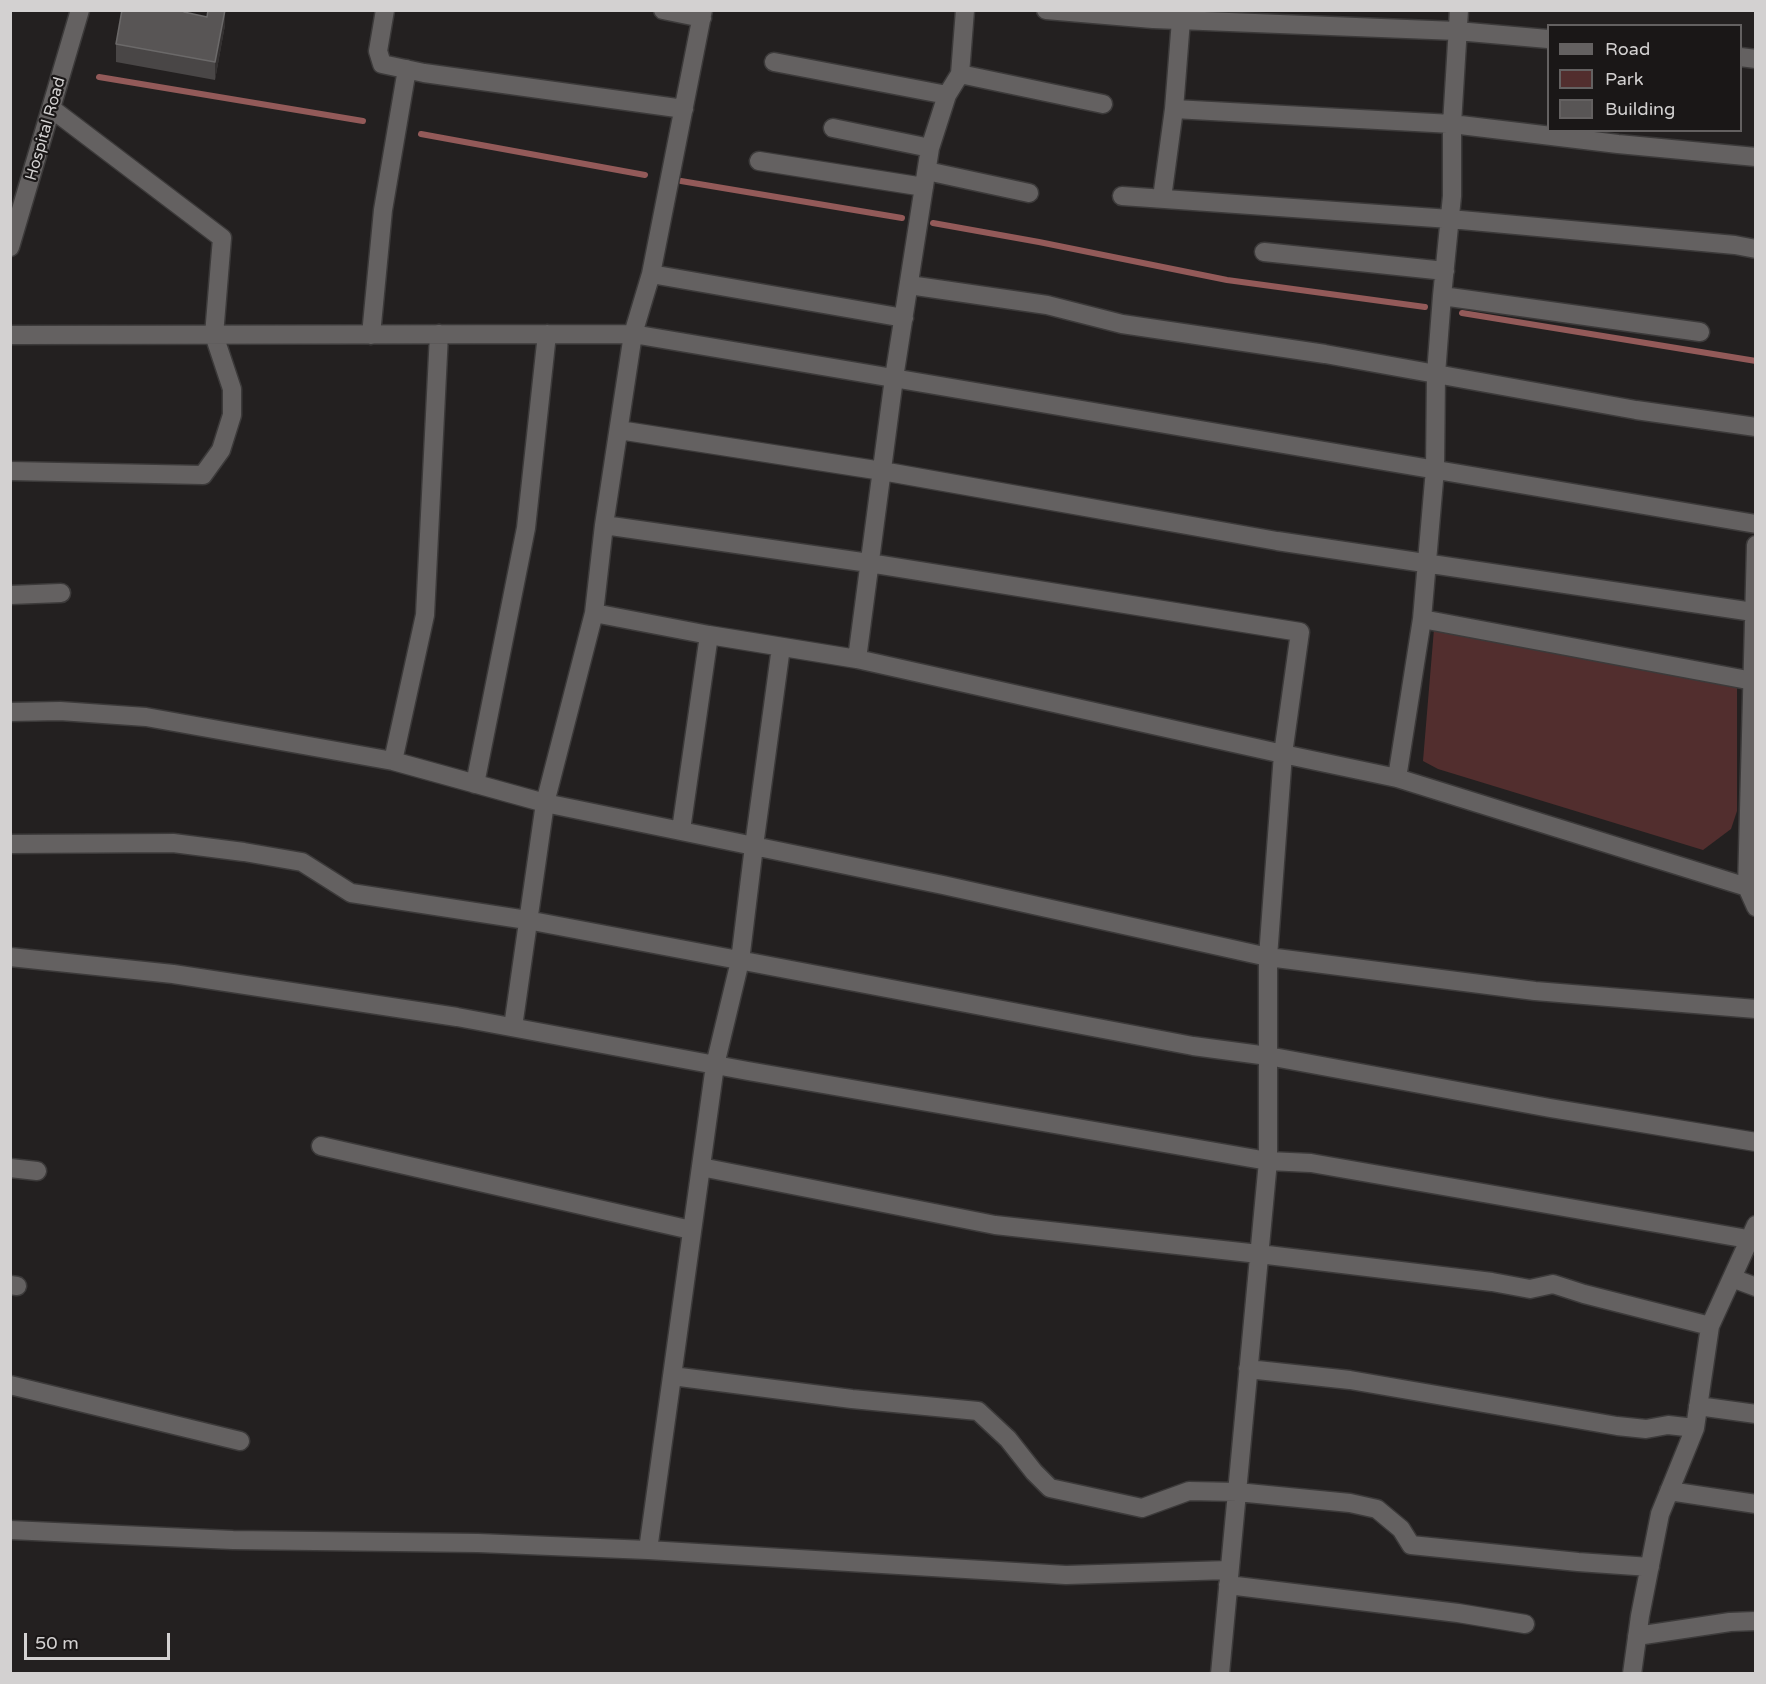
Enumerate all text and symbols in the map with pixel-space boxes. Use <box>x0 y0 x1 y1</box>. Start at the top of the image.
legend <box>1547 24 1742 132</box>
text: Road <box>1605 38 1650 60</box>
text: Park <box>1605 68 1643 90</box>
street label: Hospital Road <box>22 75 70 183</box>
text: Building <box>1605 98 1675 120</box>
scale bar <box>27 1621 172 1659</box>
text: 50 m <box>35 1632 79 1654</box>

